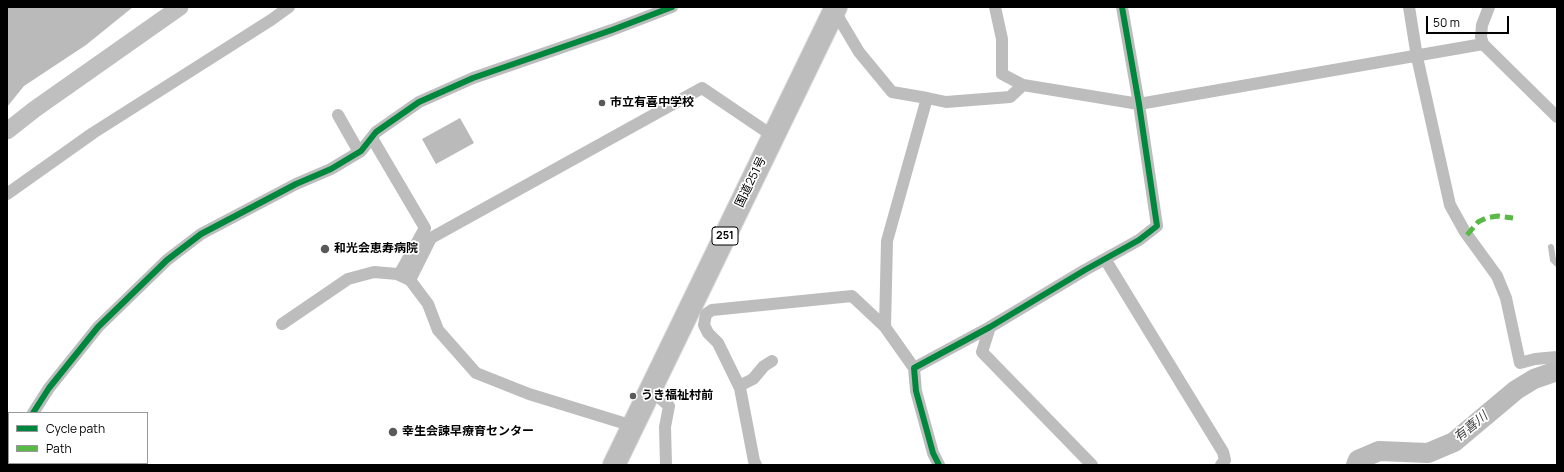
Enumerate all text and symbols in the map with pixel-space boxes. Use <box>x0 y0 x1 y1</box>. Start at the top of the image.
scale bar <box>1428 8 1511 34</box>
text: 50 m <box>1433 14 1460 31</box>
place label: 市立有喜中学校 <box>610 96 694 110</box>
marker: 市立有喜中学校 <box>597 98 607 108</box>
street label: 国道251号 <box>733 154 769 210</box>
road number: 251 <box>712 227 738 245</box>
place label: 和光会恵寿病院 <box>334 242 418 256</box>
marker: 和光会恵寿病院 <box>319 243 331 255</box>
place label: うき福祉村前 <box>641 389 713 403</box>
marker: うき福祉村前 <box>628 391 638 401</box>
water label: 有喜川 <box>1451 409 1491 445</box>
legend <box>8 412 148 464</box>
text: Cycle path <box>46 420 105 437</box>
place label: 幸生会諫早療育センター <box>402 425 534 439</box>
marker: 幸生会諫早療育センター <box>387 426 399 438</box>
text: Path <box>46 440 72 457</box>

